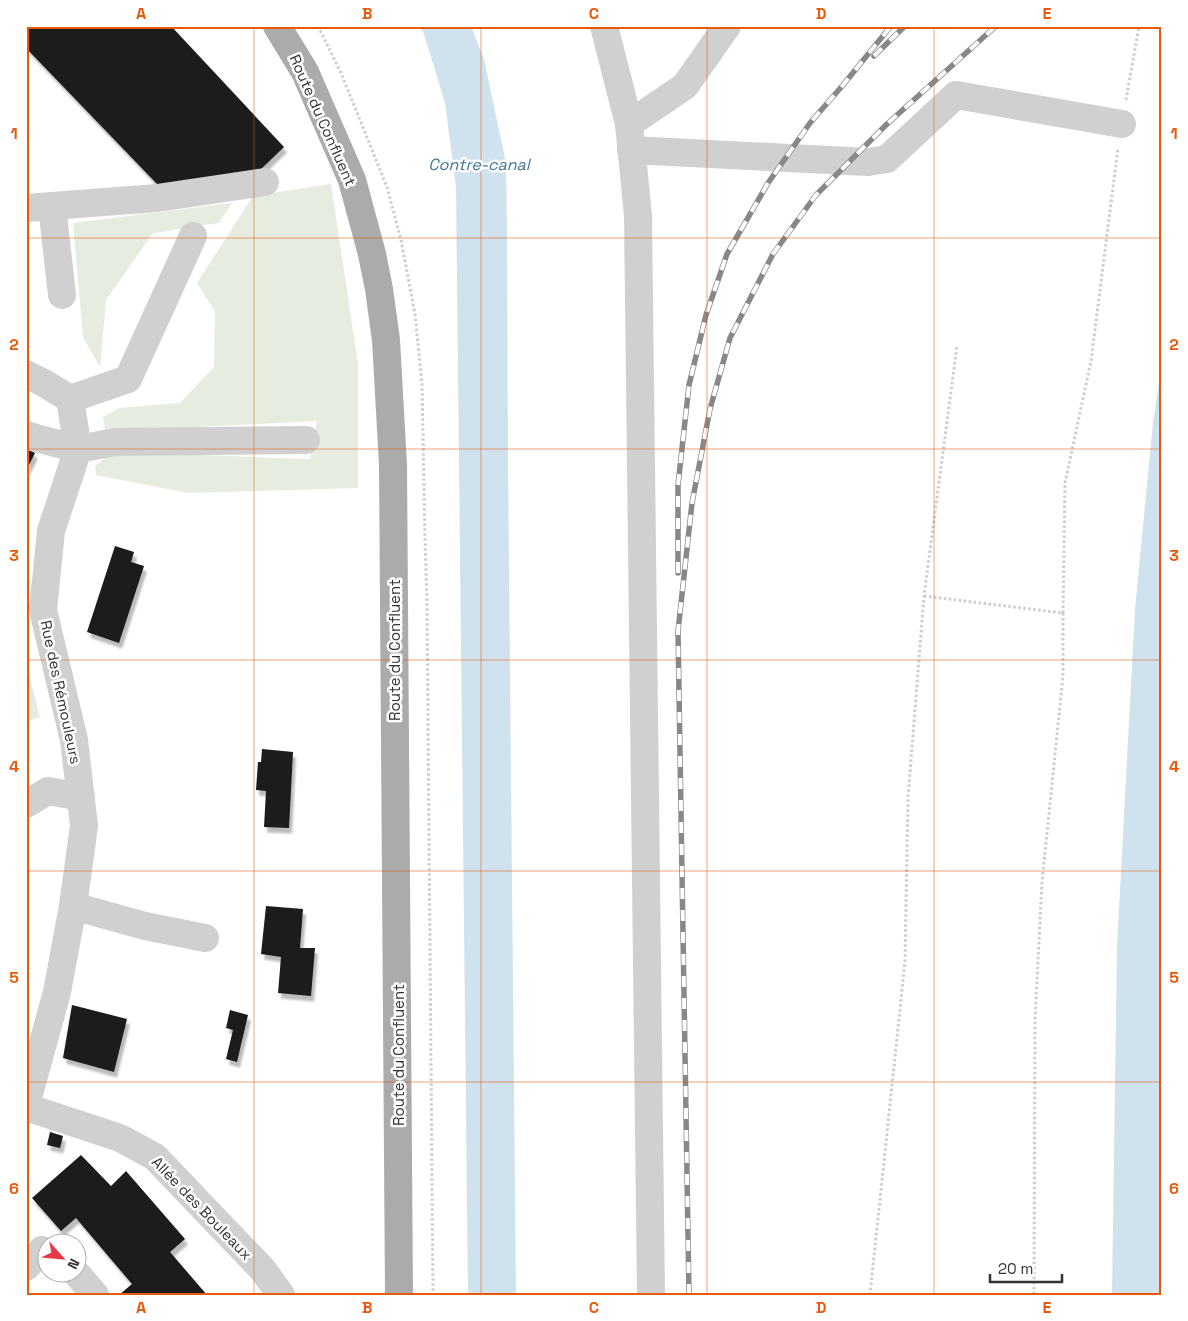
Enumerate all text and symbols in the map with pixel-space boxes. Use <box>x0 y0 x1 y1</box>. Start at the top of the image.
text: A <box>136 3 146 24</box>
text: B <box>362 3 372 24</box>
text: C <box>589 3 599 24</box>
text: D <box>816 3 826 24</box>
text: E <box>1043 3 1052 24</box>
street label: Route du Confluent <box>285 51 361 189</box>
text: 1 <box>10 123 18 144</box>
text: 1 <box>1170 123 1178 144</box>
water label: Contre-canal <box>428 154 532 175</box>
text: 2 <box>9 334 19 355</box>
text: 2 <box>1169 334 1179 355</box>
text: 3 <box>9 545 19 566</box>
text: 3 <box>1169 545 1179 566</box>
street label: Route du Confluent <box>385 579 404 721</box>
street label: Rue des Rémouleurs <box>36 618 86 766</box>
text: 4 <box>9 756 19 777</box>
text: 4 <box>1169 756 1179 777</box>
text: 5 <box>9 967 19 988</box>
text: 5 <box>1169 967 1179 988</box>
street label: Route du Confluent <box>389 984 408 1126</box>
street label: Allée des Bouleaux <box>148 1152 256 1264</box>
text: 6 <box>9 1178 19 1199</box>
text: 6 <box>1169 1178 1179 1199</box>
north arrow <box>38 1234 88 1284</box>
scale bar <box>990 1251 1063 1283</box>
text: N <box>63 1256 84 1272</box>
text: 20 m <box>998 1259 1033 1278</box>
text: A <box>136 1297 146 1318</box>
text: B <box>362 1297 372 1318</box>
text: C <box>589 1297 599 1318</box>
text: D <box>816 1297 826 1318</box>
text: E <box>1043 1297 1052 1318</box>

